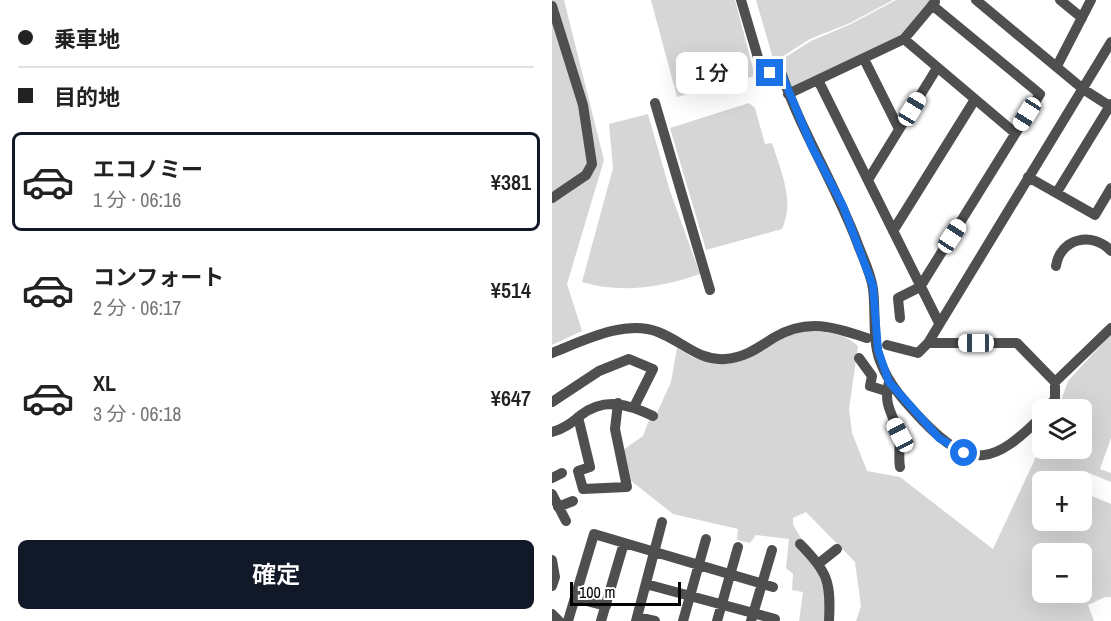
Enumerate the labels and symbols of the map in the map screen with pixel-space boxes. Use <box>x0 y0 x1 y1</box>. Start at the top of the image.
callout: 1 分 <box>677 52 749 94</box>
route end <box>756 59 783 86</box>
car <box>895 89 929 129</box>
car <box>1010 94 1044 134</box>
car <box>935 216 969 256</box>
car <box>958 334 994 352</box>
car <box>884 415 916 455</box>
route start <box>950 439 977 466</box>
scale bar <box>570 579 681 606</box>

